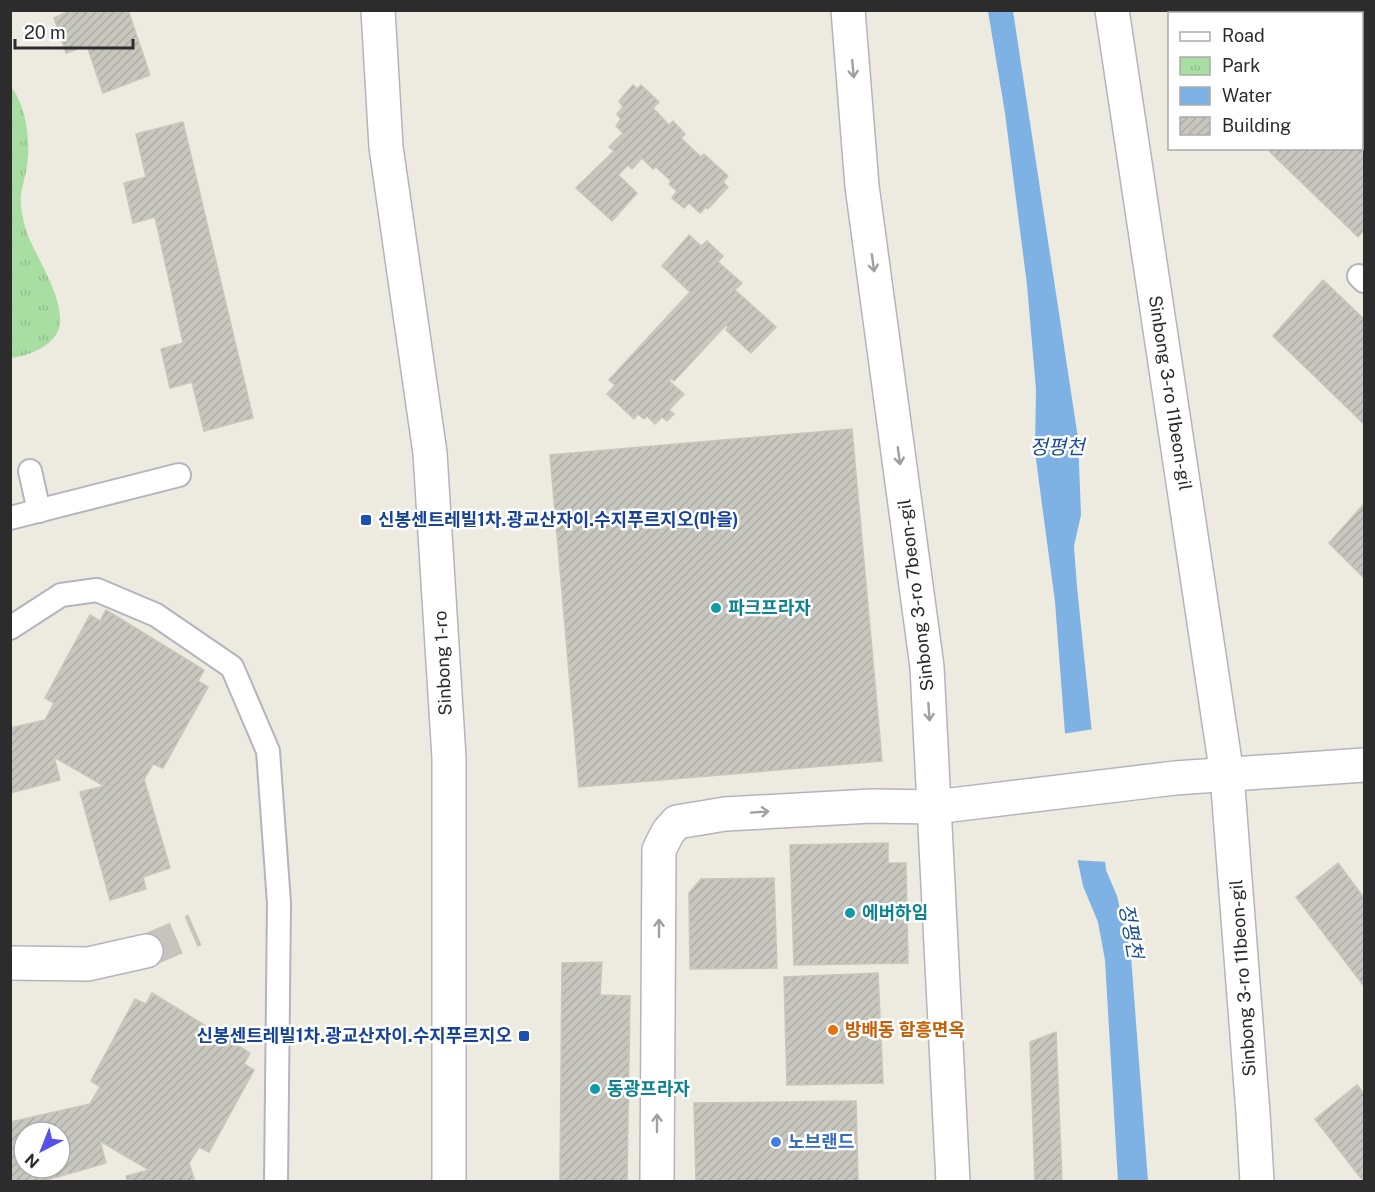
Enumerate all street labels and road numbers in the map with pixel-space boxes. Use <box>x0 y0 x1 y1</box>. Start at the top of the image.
street label: Sinbong 3-ro 11beon-gil <box>1145 294 1196 492</box>
street label: Sinbong 3-ro 7beon-gil <box>893 498 938 692</box>
street label: Sinbong 1-ro <box>429 610 456 716</box>
street label: Sinbong 3-ro 11beon-gil <box>1225 879 1260 1077</box>

